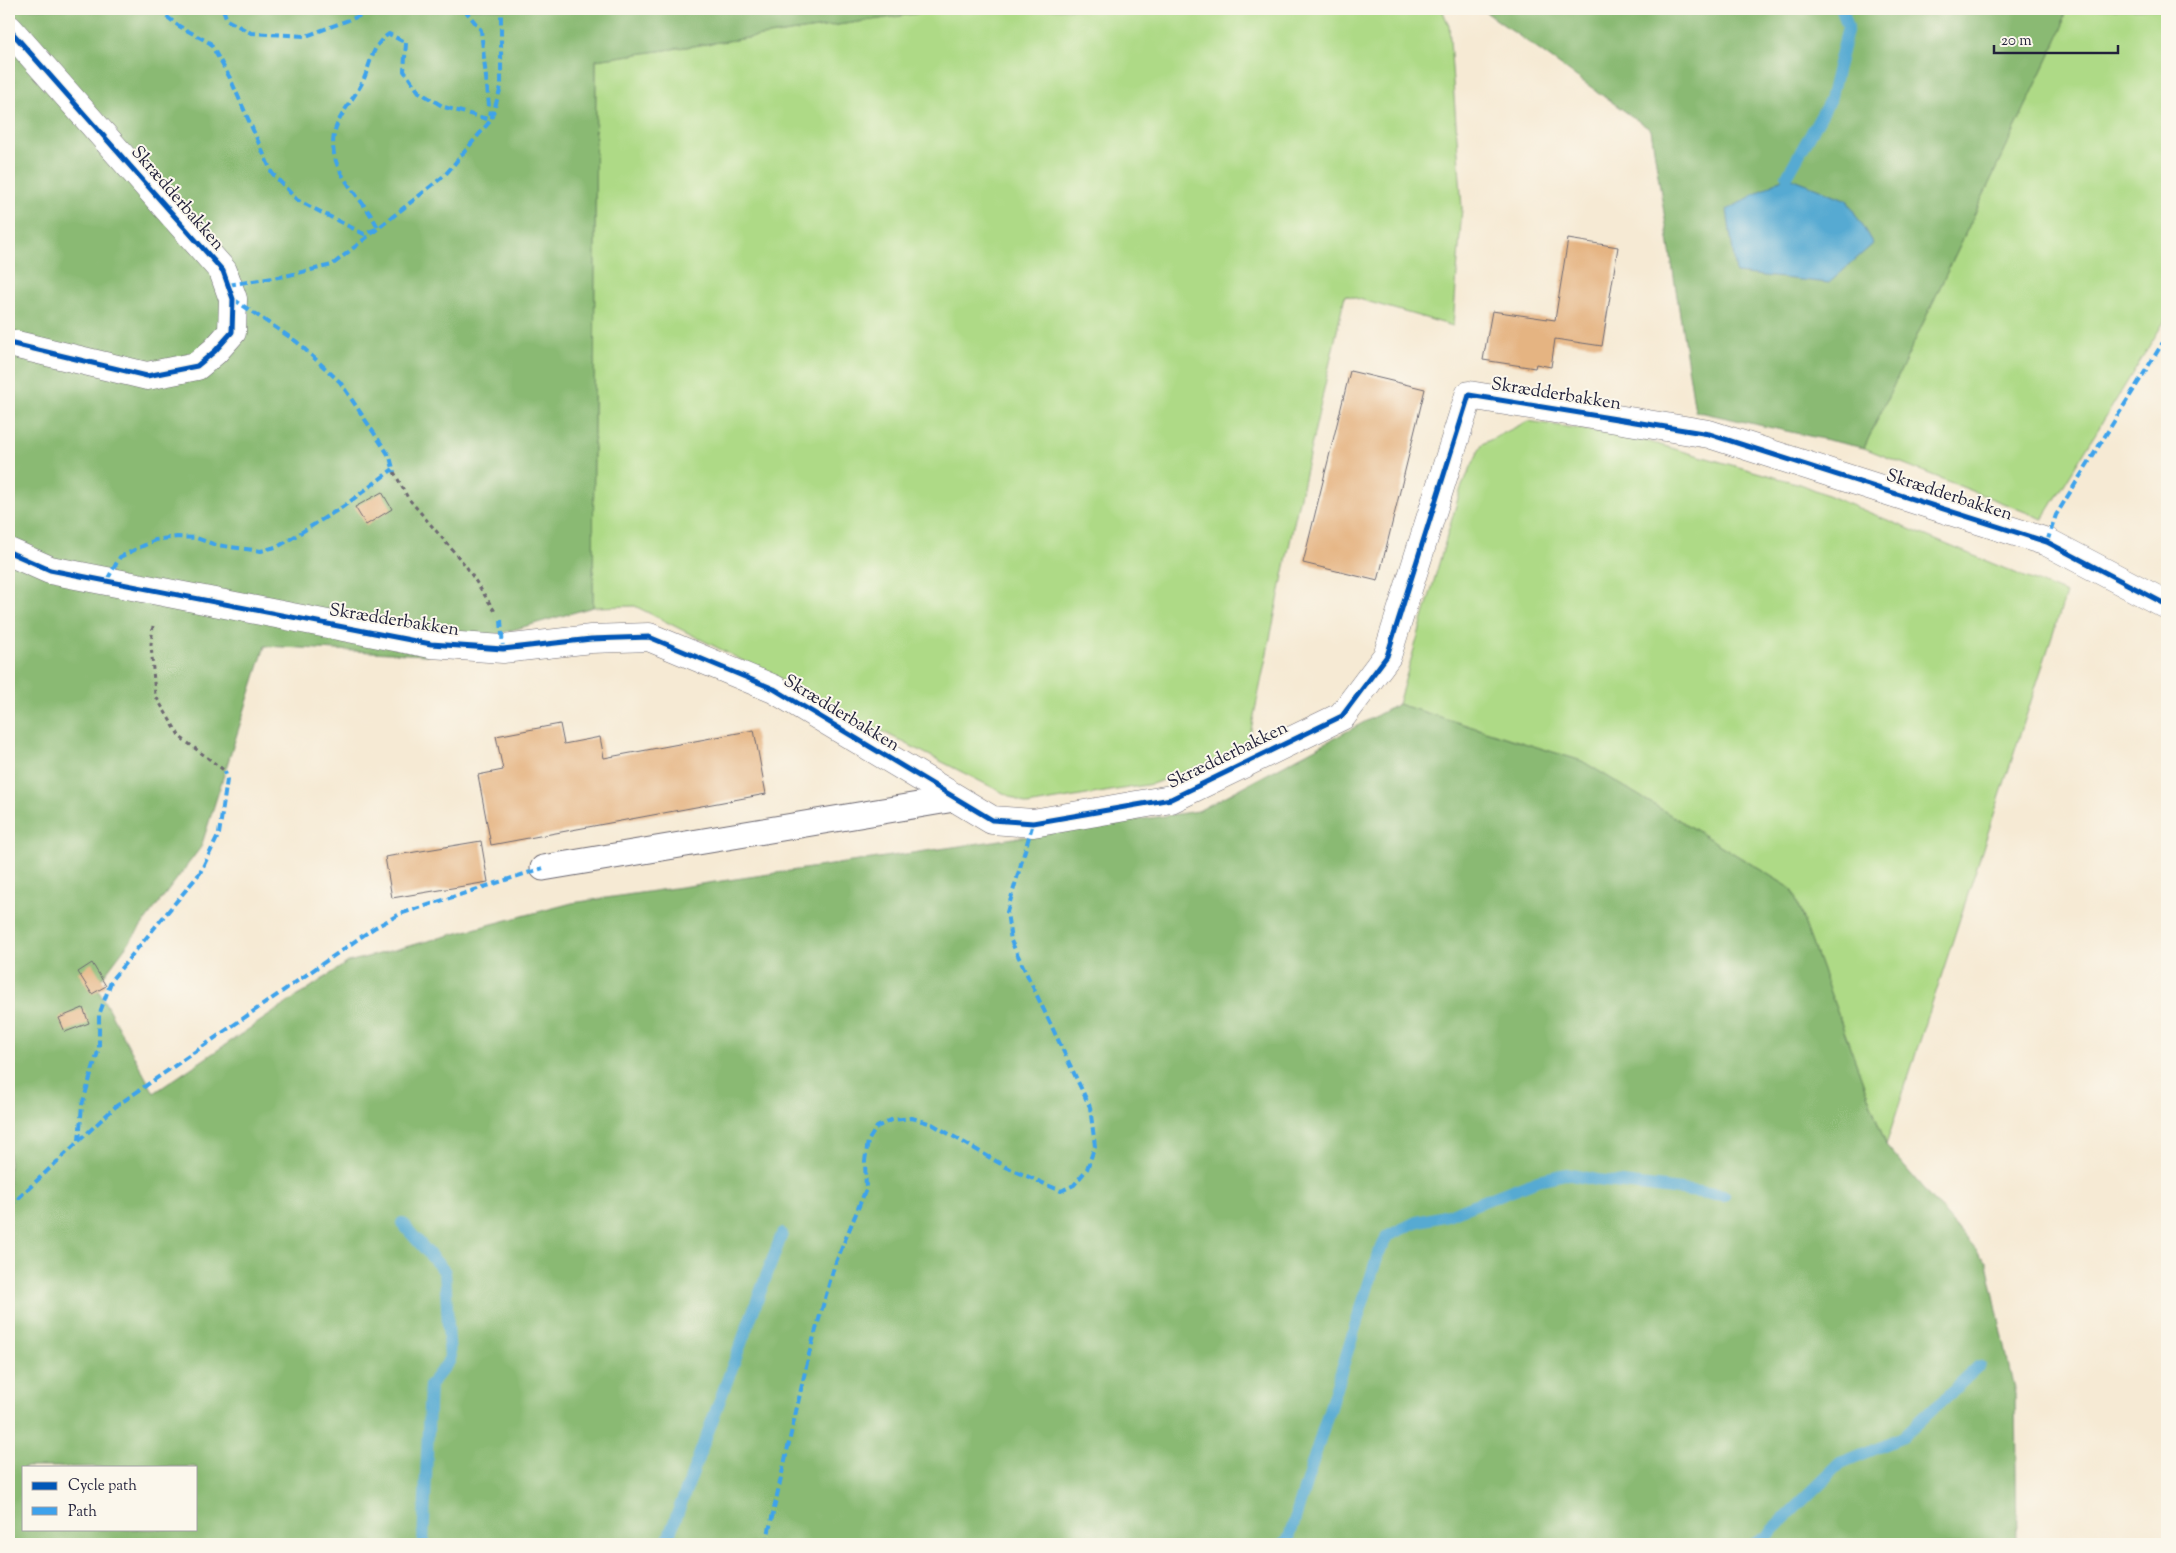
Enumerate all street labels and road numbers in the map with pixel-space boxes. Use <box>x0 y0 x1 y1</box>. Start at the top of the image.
street label: Skrædderbakken <box>124 141 230 257</box>
street label: Skrædderbakken <box>1489 372 1623 418</box>
street label: Skrædderbakken <box>1882 463 2016 529</box>
street label: Skrædderbakken <box>327 598 461 644</box>
street label: Skrædderbakken <box>778 669 904 759</box>
street label: Skrædderbakken <box>1163 715 1293 797</box>

